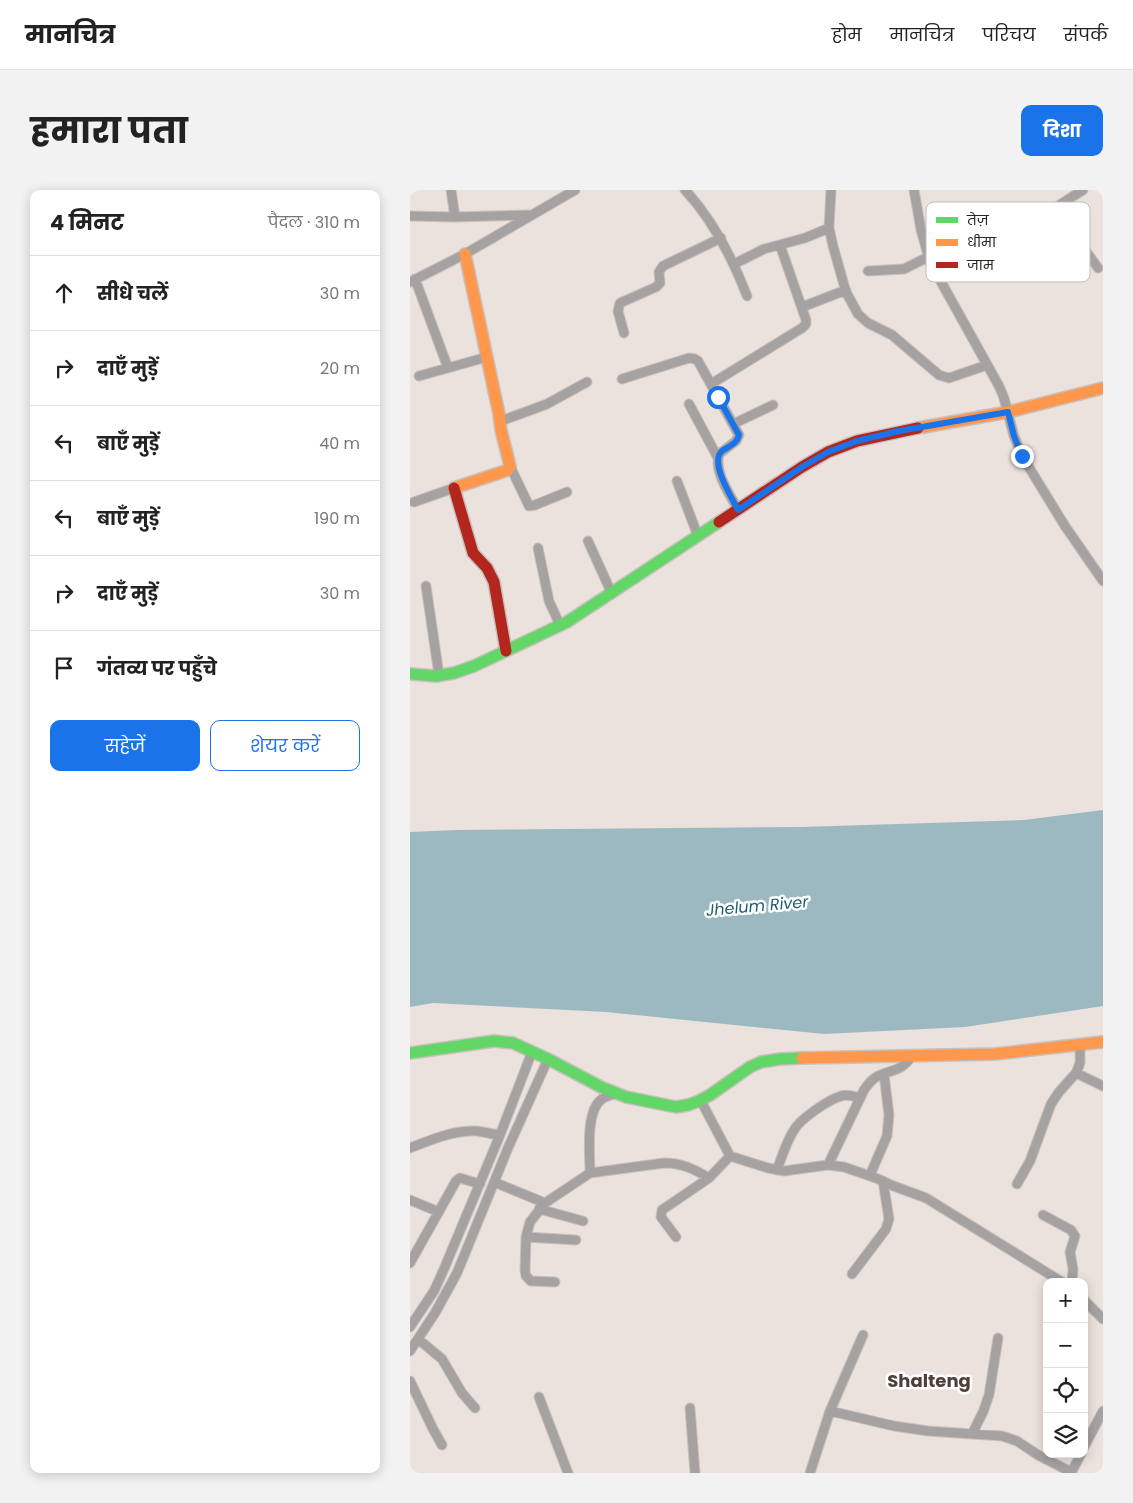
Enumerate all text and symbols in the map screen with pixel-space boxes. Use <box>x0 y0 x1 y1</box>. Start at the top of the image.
text: मानचित्र <box>25 18 115 51</box>
text: होम <box>832 22 862 47</box>
text: मानचित्र <box>890 22 954 47</box>
text: परिचय <box>982 22 1036 47</box>
text: संपर्क <box>1064 22 1108 47</box>
button: दिशा <box>1021 105 1103 156</box>
text: हमारा पता <box>30 106 188 155</box>
legend <box>926 202 1090 282</box>
text: 4 मिनट <box>50 208 124 237</box>
text: तेज़ <box>966 210 990 230</box>
text: पैदल · 310 m <box>268 211 360 234</box>
text: धीमा <box>967 232 997 252</box>
text: जाम <box>966 255 995 275</box>
icon: ahead <box>50 279 78 307</box>
text: सीधे चलें <box>97 280 168 307</box>
text: 30 m <box>320 282 360 305</box>
icon: right <box>50 354 78 382</box>
text: दाएँ मुड़ें <box>97 355 158 382</box>
text: 20 m <box>320 357 360 380</box>
route start <box>707 386 730 409</box>
icon: left <box>50 429 78 457</box>
text: बाएँ मुड़ें <box>97 430 159 457</box>
text: 40 m <box>319 432 360 455</box>
route end <box>1011 445 1034 468</box>
icon: left <box>50 504 78 532</box>
text: बाएँ मुड़ें <box>97 505 159 532</box>
text: 190 m <box>314 507 360 530</box>
icon: right <box>50 579 78 607</box>
text: दाएँ मुड़ें <box>97 580 158 607</box>
text: 30 m <box>320 582 360 605</box>
icon: arrive <box>50 654 78 682</box>
text: गंतव्य पर पहुँचे <box>97 655 217 682</box>
button: सहेजें <box>50 720 200 771</box>
button: शेयर करें <box>210 720 360 771</box>
water label: Jhelum River <box>705 890 810 922</box>
map controls <box>1043 1278 1088 1458</box>
button: + <box>1043 1278 1088 1323</box>
button: − <box>1043 1323 1088 1368</box>
district label: Shalteng <box>887 1368 971 1393</box>
button: locate <box>1043 1368 1088 1413</box>
button: layers <box>1043 1413 1088 1458</box>

